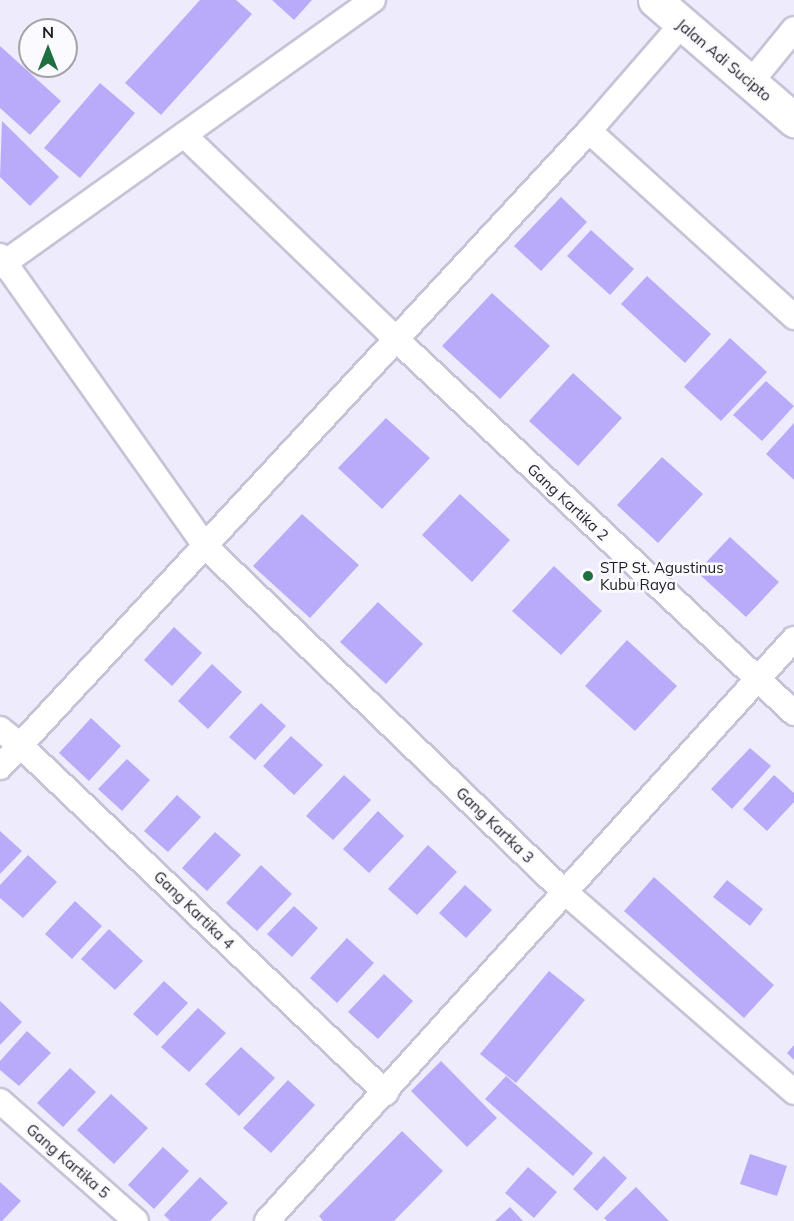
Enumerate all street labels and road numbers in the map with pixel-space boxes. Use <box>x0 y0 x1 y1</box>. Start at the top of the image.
street label: Jalan Adi Sucipto <box>673 15 775 105</box>
street label: Gang Kartika 2 <box>524 460 612 544</box>
street label: Gang Kartka 3 <box>452 783 538 867</box>
street label: Gang Kartika 4 <box>150 867 238 953</box>
street label: Gang Kartika 5 <box>23 1120 113 1202</box>

